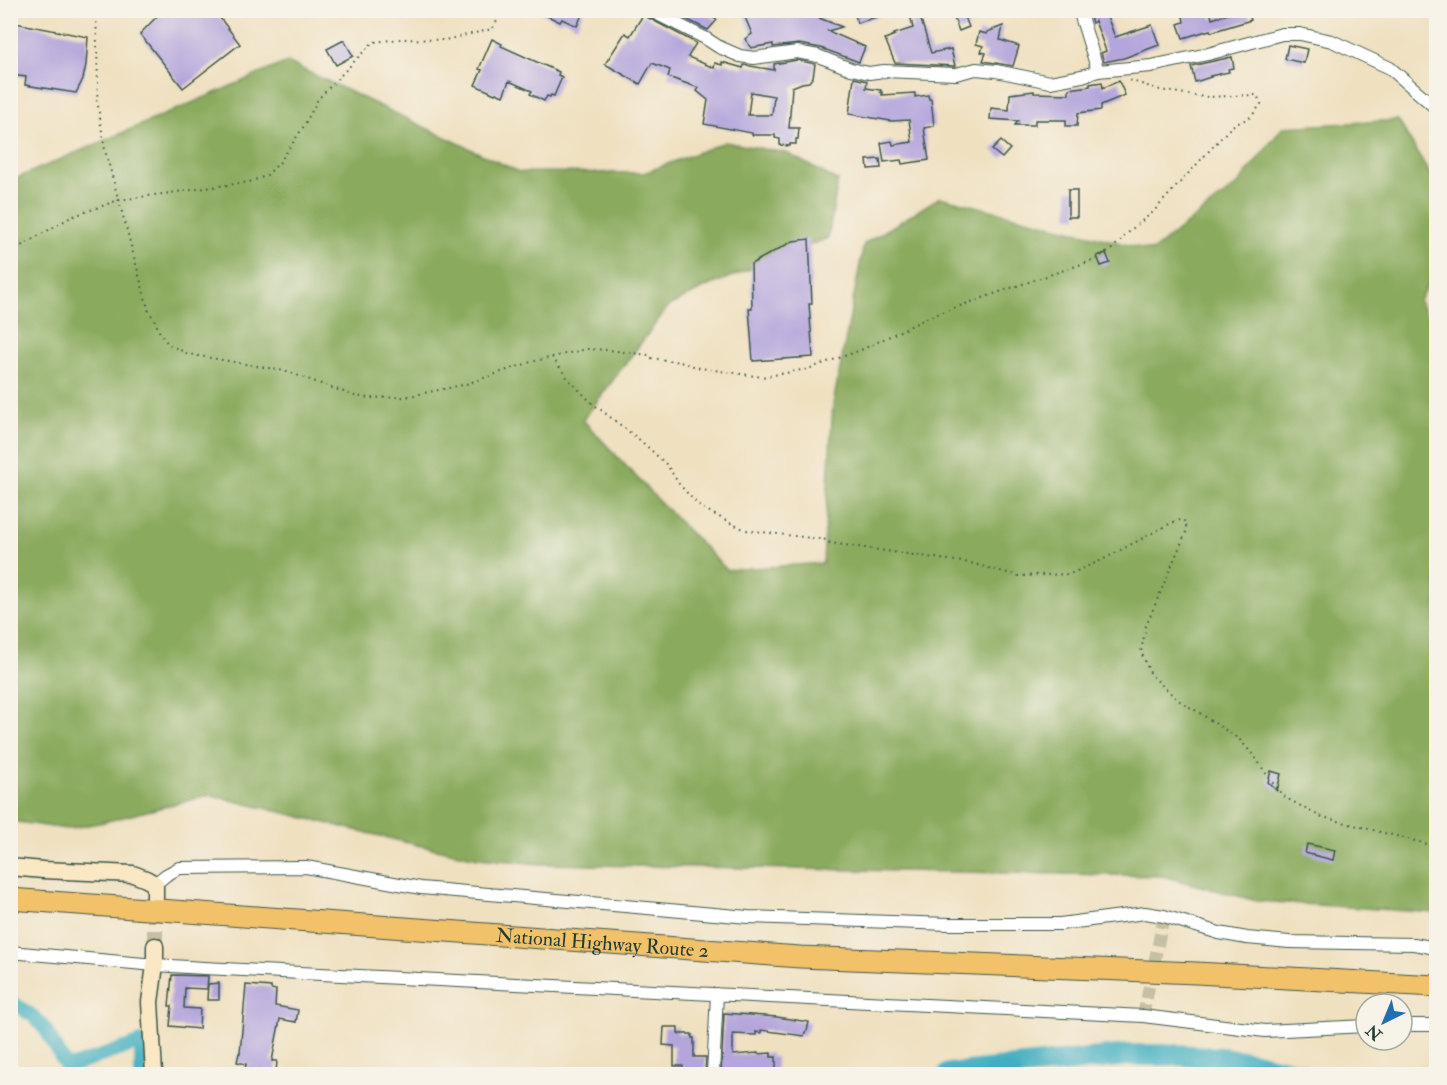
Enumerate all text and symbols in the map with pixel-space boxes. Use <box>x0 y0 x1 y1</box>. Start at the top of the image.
street label: National Highway Route 2 <box>495 923 710 963</box>
north arrow <box>1354 992 1414 1052</box>
text: N <box>1362 1020 1387 1045</box>

